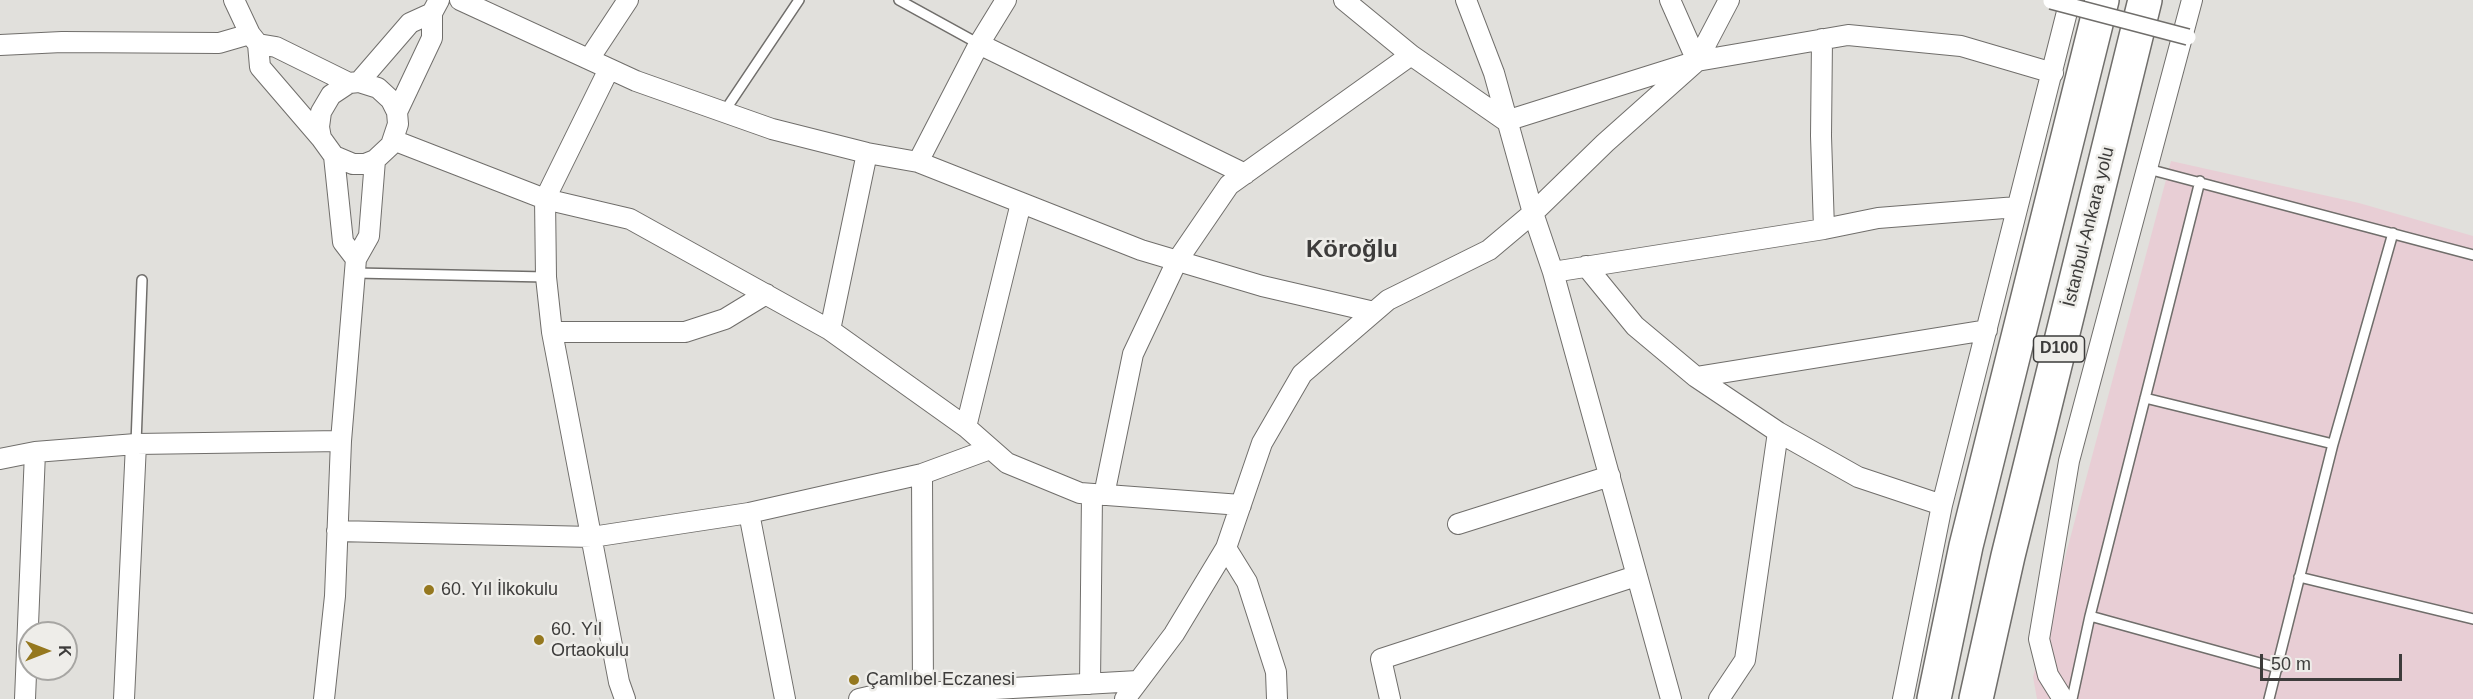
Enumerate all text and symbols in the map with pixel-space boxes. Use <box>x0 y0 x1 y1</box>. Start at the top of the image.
street label: İstanbul-Ankara yolu <box>2059 145 2119 309</box>
district label: Köroğlu <box>1306 236 1398 264</box>
road number: D100 <box>2034 336 2084 362</box>
place label: 60. Yıl İlkokulu <box>441 579 558 601</box>
marker: 60. Yıl İlkokulu <box>422 583 436 597</box>
place label: 60. Yıl Ortaokulu <box>551 619 629 662</box>
north arrow <box>18 621 78 681</box>
marker: 60. Yıl Ortaokulu <box>532 633 546 647</box>
scale bar <box>2263 642 2406 680</box>
text: K <box>56 645 73 657</box>
text: 50 m <box>2271 654 2311 674</box>
place label: Çamlıbel Eczanesi <box>866 669 1015 691</box>
marker: Çamlıbel Eczanesi <box>847 673 861 687</box>

